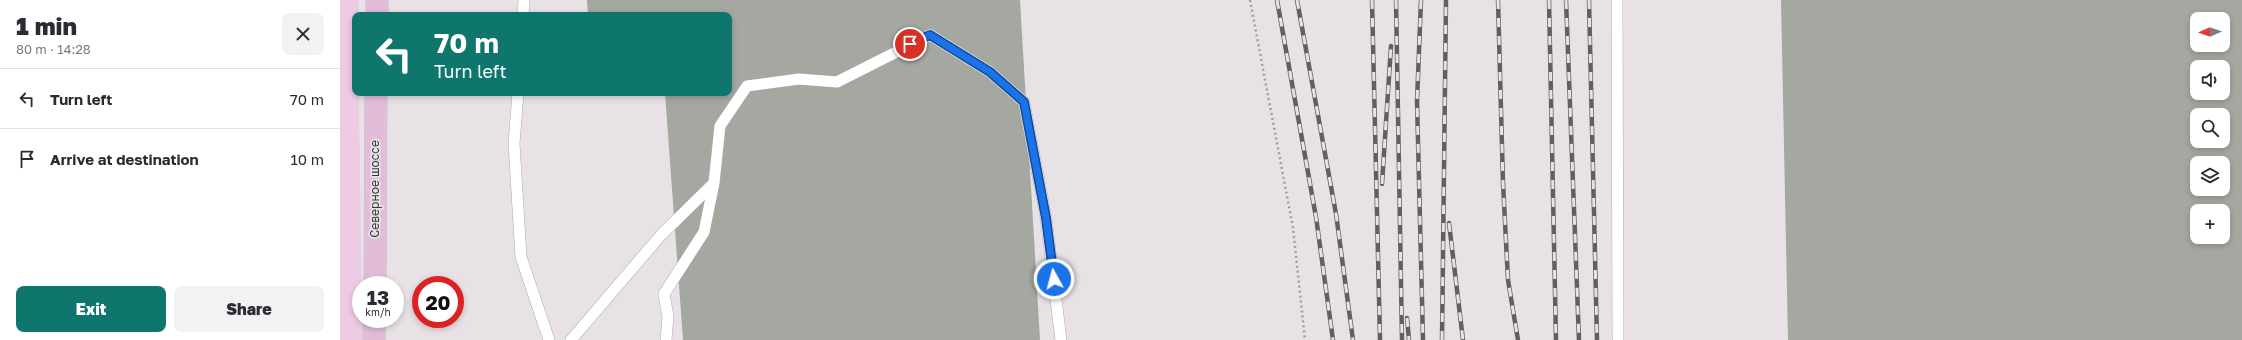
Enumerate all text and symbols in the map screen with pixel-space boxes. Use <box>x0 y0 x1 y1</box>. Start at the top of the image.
text: 1 min <box>16 11 77 40</box>
north arrow <box>2190 12 2230 52</box>
map controls <box>2190 12 2230 244</box>
button: close <box>282 13 324 55</box>
text: 70 m <box>434 26 499 59</box>
pin <box>893 27 927 61</box>
icon: left <box>368 28 420 80</box>
icon: arrive <box>899 33 921 55</box>
text: 80 m · 14:28 <box>16 41 91 57</box>
text: Turn left <box>434 60 507 82</box>
button: sound <box>2190 60 2230 100</box>
icon: left <box>16 88 38 110</box>
text: Turn left <box>50 90 112 108</box>
text: 70 m <box>290 90 324 108</box>
button: search <box>2190 108 2230 148</box>
street label: Северное шоссе <box>367 140 382 238</box>
icon: arrive <box>16 148 38 170</box>
text: Arrive at destination <box>50 150 199 168</box>
text: 10 m <box>290 150 324 168</box>
button: layers <box>2190 156 2230 196</box>
button: + <box>2190 204 2230 244</box>
position arrow <box>1033 258 1075 300</box>
speed limit sign: 20 <box>412 276 464 328</box>
text: 13 <box>367 285 389 309</box>
button: Exit <box>16 286 166 332</box>
button: Share <box>174 286 324 332</box>
text: km/h <box>365 306 391 318</box>

